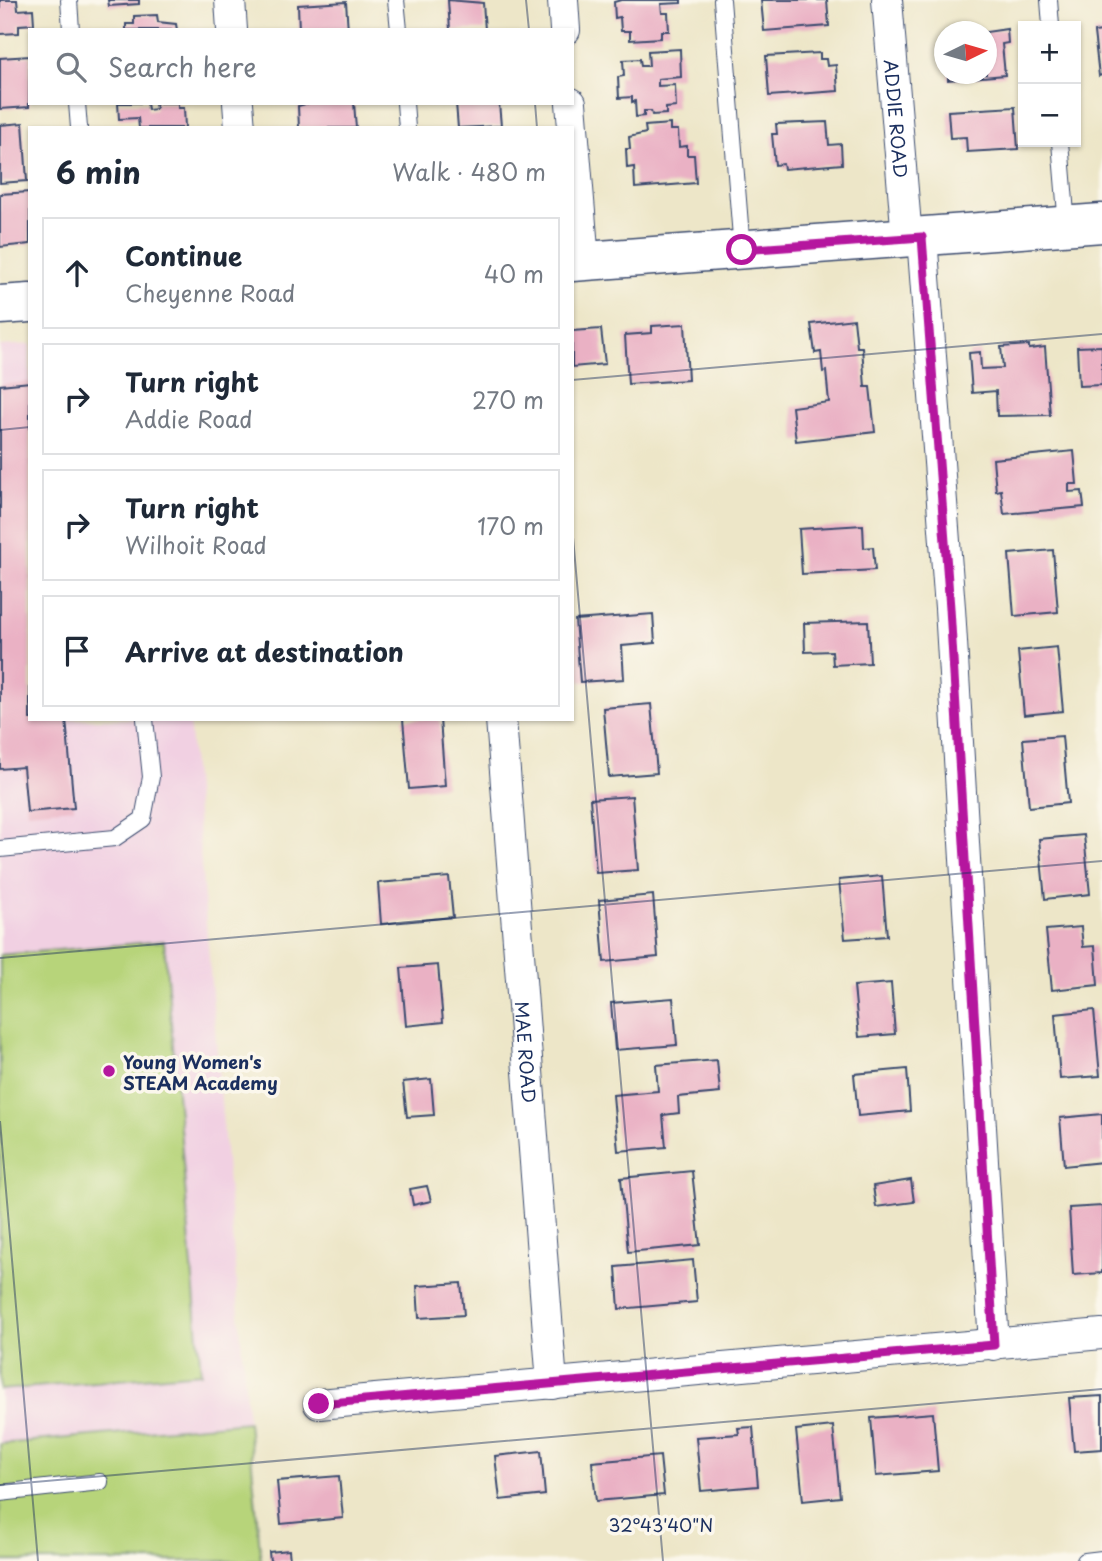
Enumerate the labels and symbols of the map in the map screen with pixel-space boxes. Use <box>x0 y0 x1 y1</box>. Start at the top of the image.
north arrow <box>934 21 997 84</box>
street label: ADDIE ROAD <box>879 58 915 179</box>
route start <box>726 234 757 265</box>
street label: MAE ROAD <box>509 1000 544 1104</box>
place label: Young Women's STEAM Academy <box>123 1048 278 1096</box>
marker: Young Women's STEAM Academy <box>101 1063 117 1079</box>
route end <box>303 1388 334 1419</box>
text: 32°43'40"N <box>609 1511 713 1538</box>

